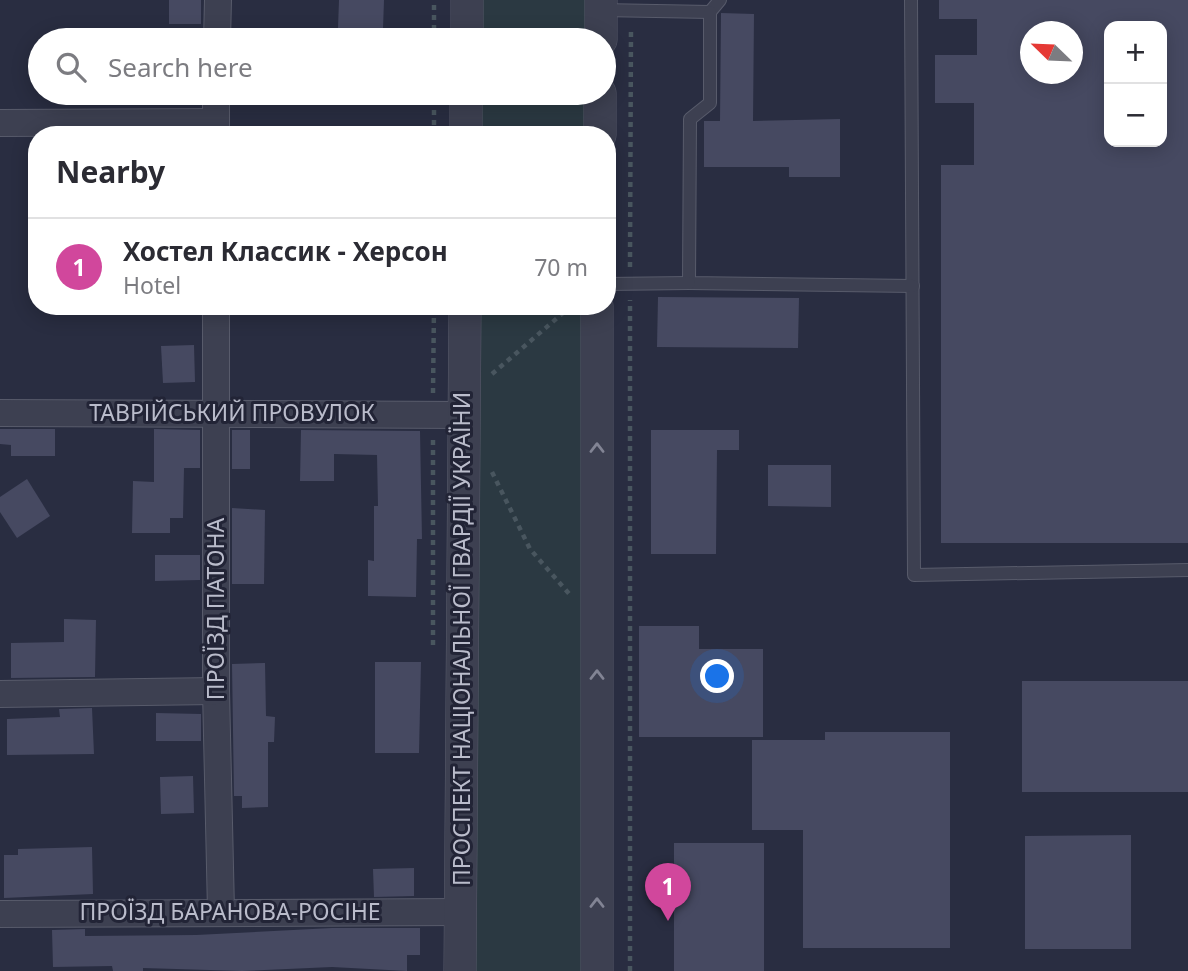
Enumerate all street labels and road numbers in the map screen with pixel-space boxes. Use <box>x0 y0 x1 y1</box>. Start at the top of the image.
street label: ПРОСПЕКТ НАЦІОНАЛЬНОЇ ГВАРДІЇ УКРАЇНИ <box>445 392 477 886</box>
street label: ТАВРІЙСЬКИЙ ПРОВУЛОК <box>89 396 375 428</box>
street label: ПРОЇЗД ПАТОНА <box>199 518 231 700</box>
street label: ПРОЇЗД БАРАНОВА-РОСІНЕ <box>79 895 381 927</box>

